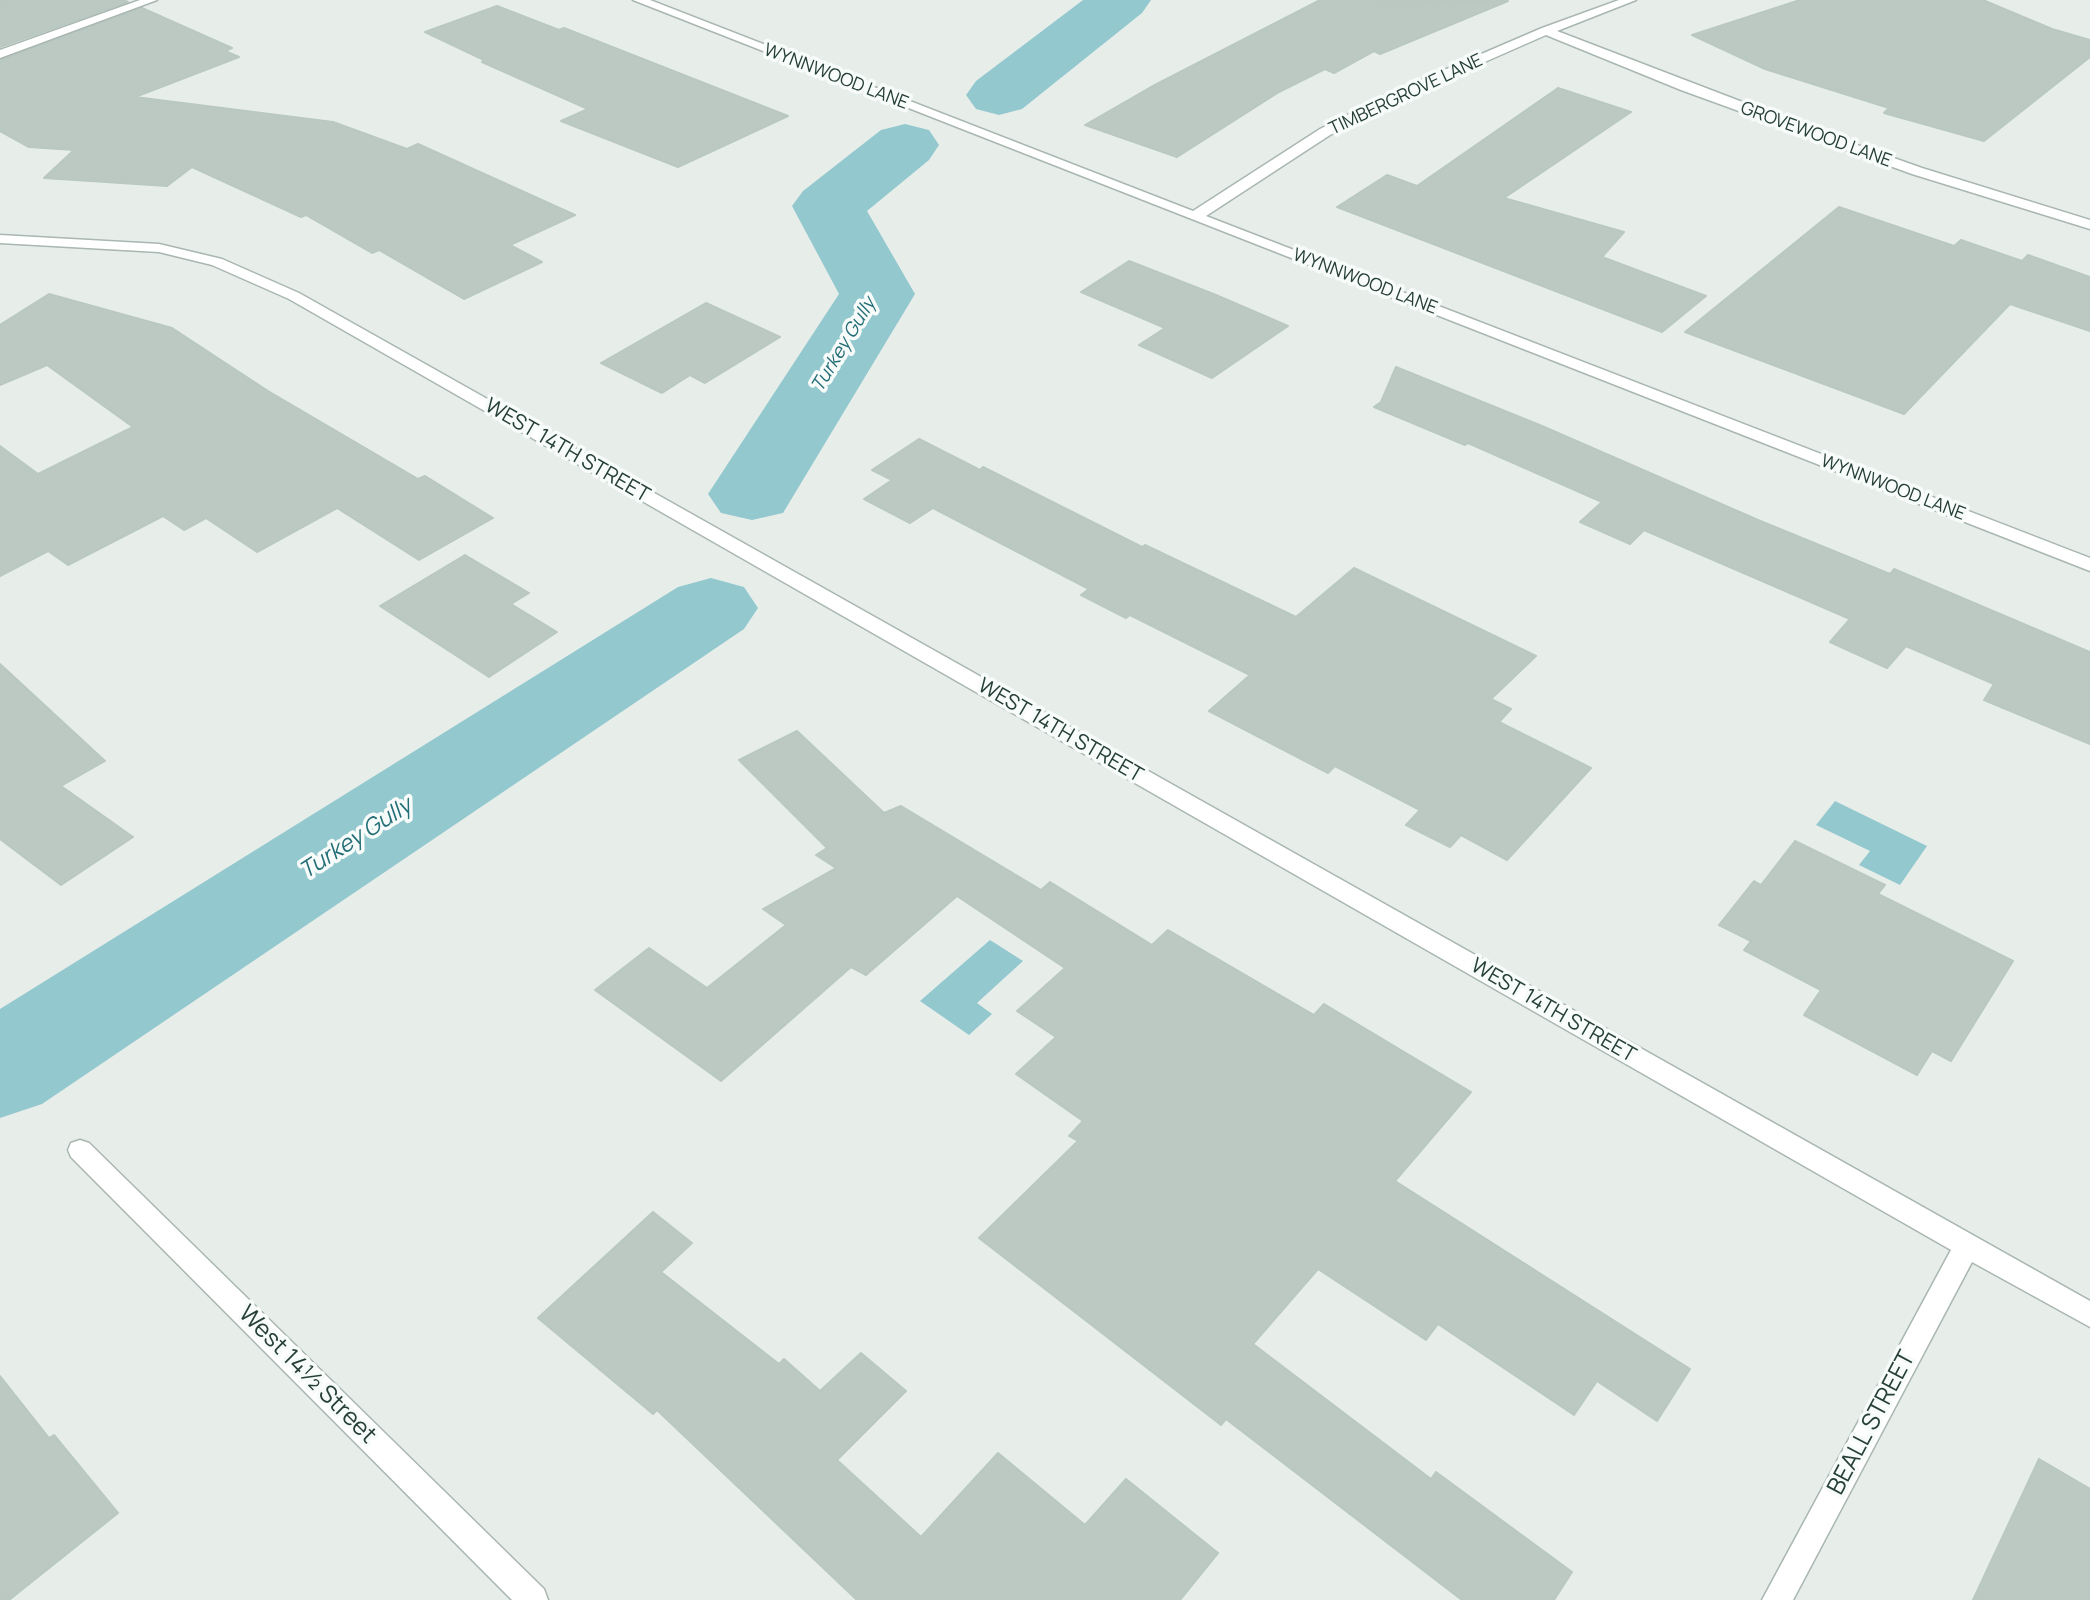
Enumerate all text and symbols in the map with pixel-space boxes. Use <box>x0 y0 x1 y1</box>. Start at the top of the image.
street label: WYNNWOOD LANE <box>761 40 911 114</box>
street label: TIMBERGROVE LANE <box>1326 50 1486 140</box>
street label: GROVEWOOD LANE <box>1738 98 1894 172</box>
street label: WYNNWOOD LANE <box>1290 245 1440 319</box>
water label: Turkey Gully <box>807 294 881 396</box>
street label: WEST 14TH STREET <box>480 394 654 508</box>
street label: WYNNWOOD LANE <box>1818 451 1968 525</box>
street label: WEST 14TH STREET <box>973 674 1147 788</box>
water label: Turkey Gully <box>295 792 417 886</box>
street label: WEST 14TH STREET <box>1466 954 1640 1068</box>
street label: West 14½ Street <box>232 1300 382 1450</box>
street label: BEALL STREET <box>1822 1346 1922 1500</box>

